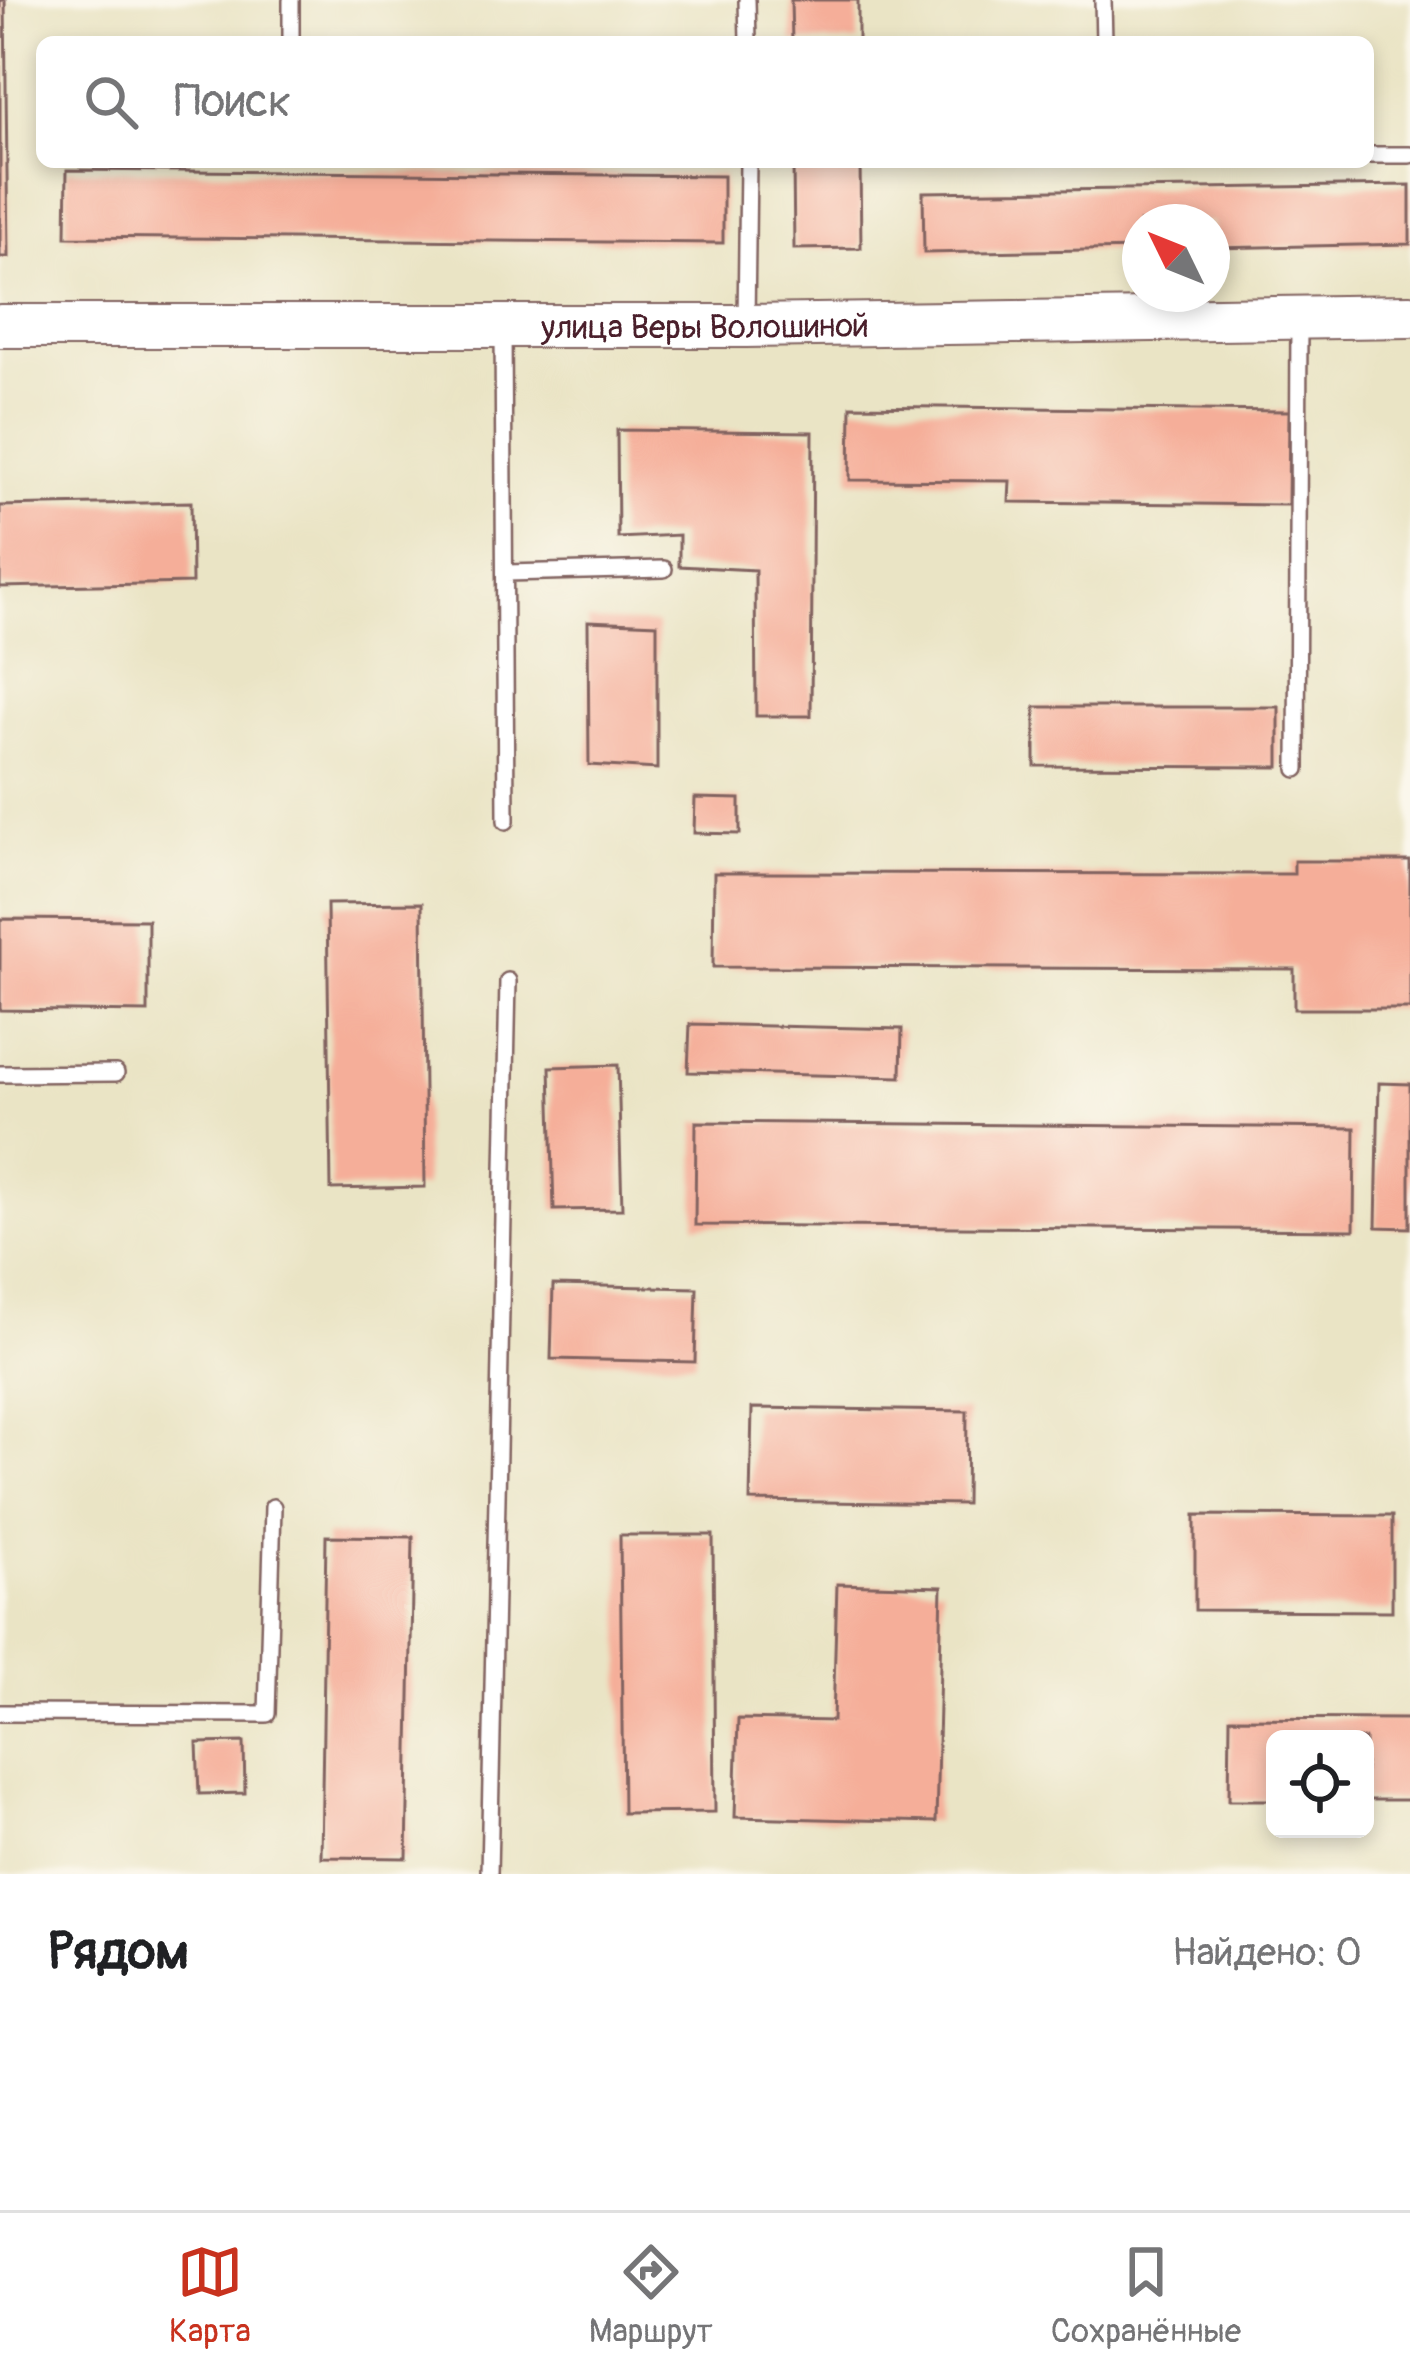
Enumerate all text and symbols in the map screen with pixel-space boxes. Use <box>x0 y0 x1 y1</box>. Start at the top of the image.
search box <box>36 36 1374 168</box>
icon: search <box>78 69 144 135</box>
text: Поиск <box>174 74 291 130</box>
north arrow <box>1122 204 1230 312</box>
street label: улица Веры Волошиной <box>540 305 869 348</box>
map controls <box>1266 1730 1374 1838</box>
button: locate <box>1266 1730 1374 1838</box>
text: Рядом <box>48 1920 189 1984</box>
text: Найдено: 0 <box>1172 1928 1362 1977</box>
tab: Карта <box>169 2239 251 2352</box>
tab: Маршрут <box>589 2239 713 2352</box>
tab: Сохранённые <box>1051 2239 1241 2352</box>

